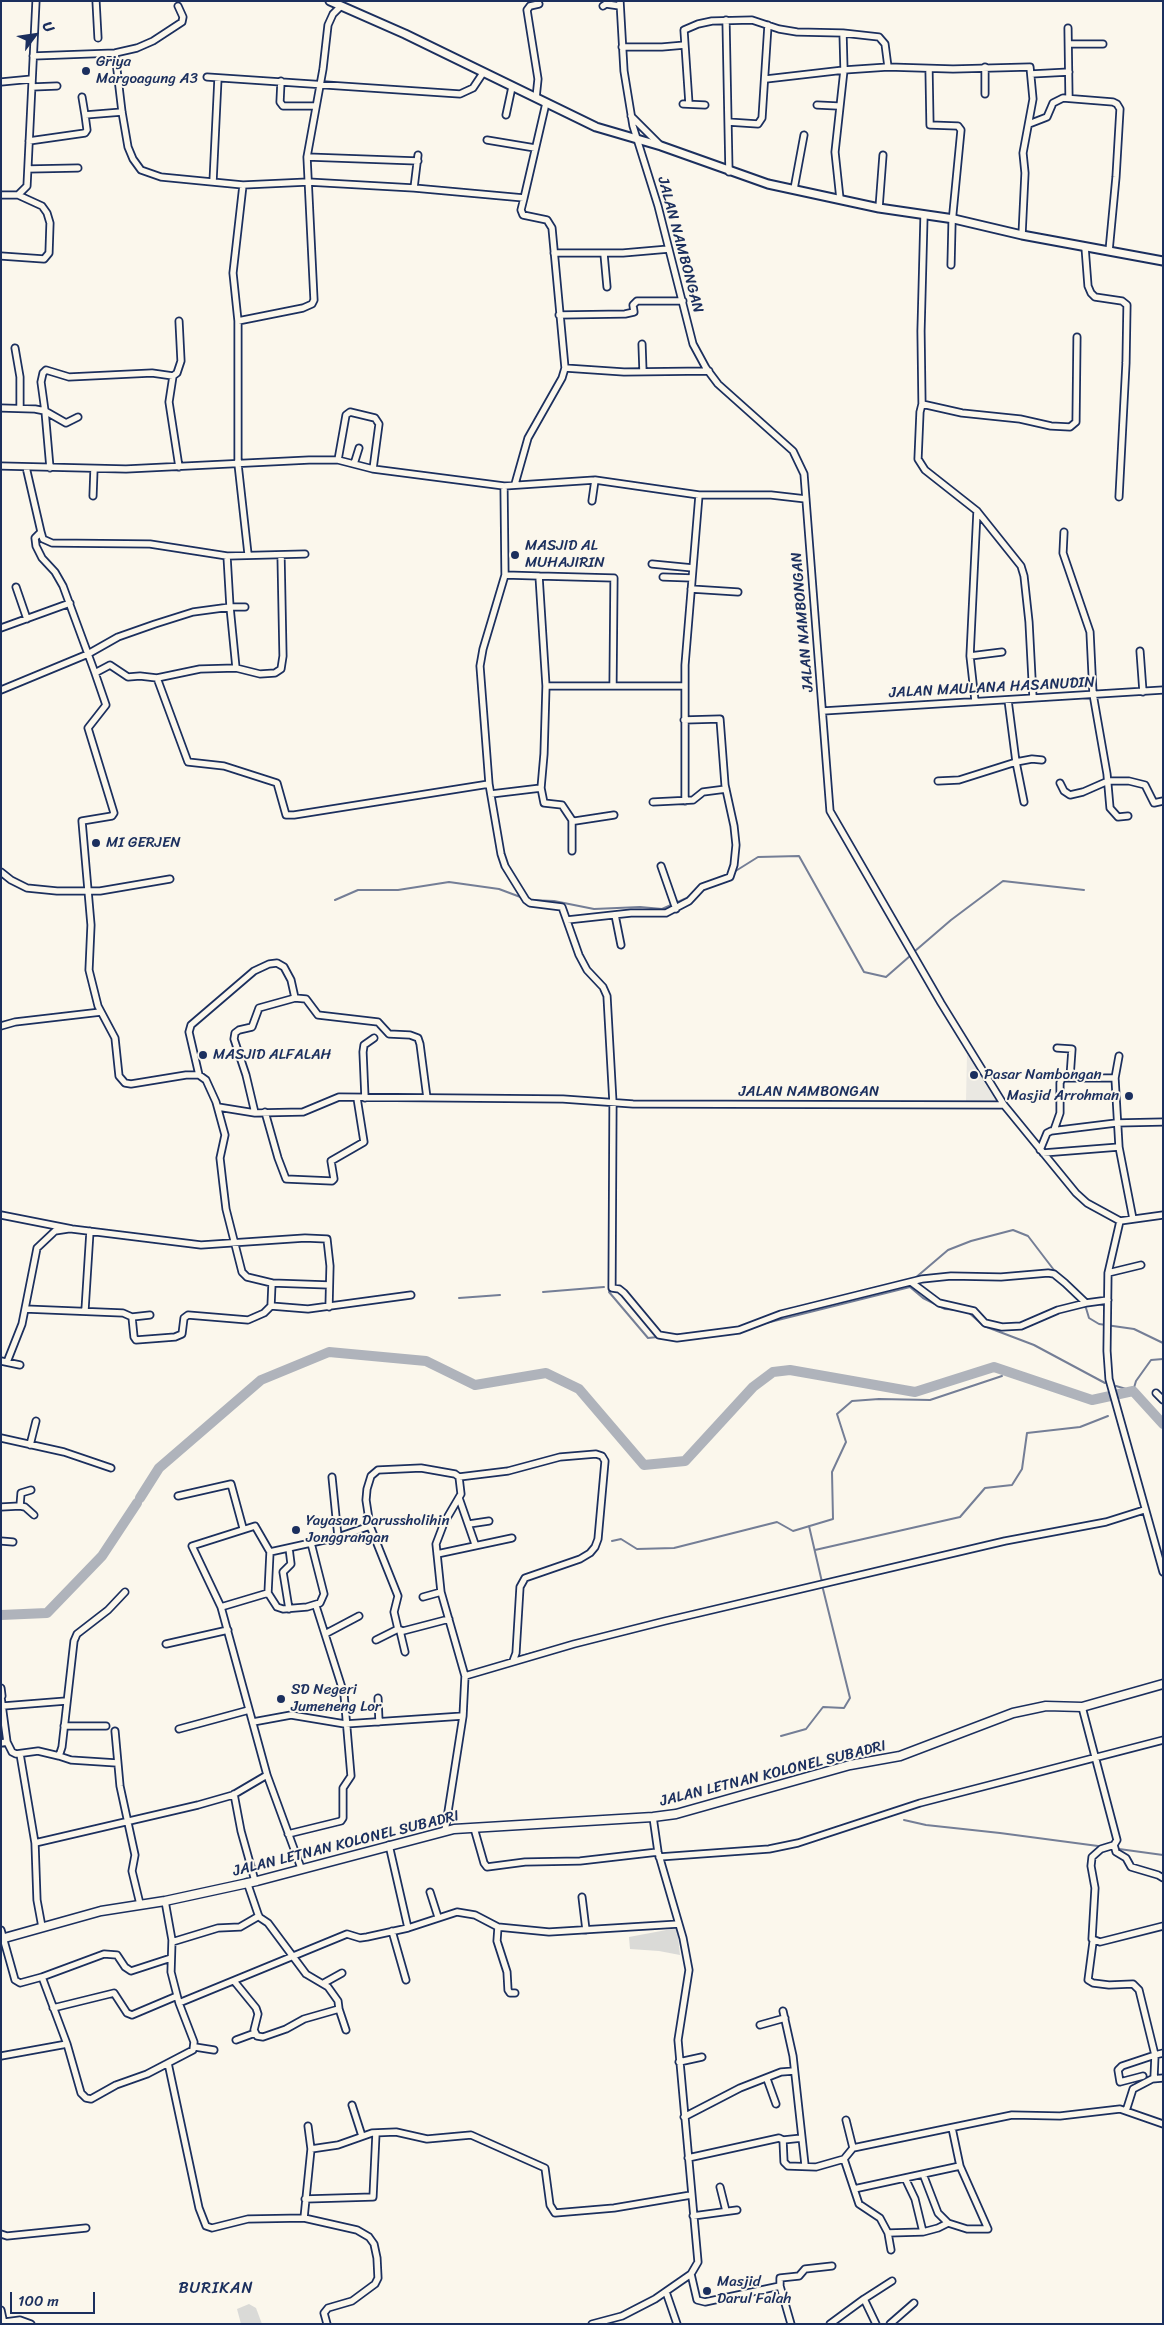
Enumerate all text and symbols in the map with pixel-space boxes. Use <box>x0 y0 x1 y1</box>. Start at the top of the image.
north arrow <box>10 10 60 60</box>
text: U <box>35 17 61 37</box>
place label: Griya Margoagung A3 <box>96 53 198 88</box>
marker: Griya Margoagung A3 <box>80 65 92 77</box>
street label: JALAN NAMBONGAN <box>653 175 707 315</box>
place label: MASJID AL MUHAJIRIN <box>525 537 605 572</box>
marker: MASJID AL MUHAJIRIN <box>509 549 521 561</box>
street label: JALAN NAMBONGAN <box>788 551 818 693</box>
street label: JALAN MAULANA HASANUDIN <box>889 674 1095 702</box>
place label: MI GERJEN <box>106 834 181 852</box>
marker: MI GERJEN <box>90 837 102 849</box>
place label: MASJID ALFALAH <box>213 1046 331 1064</box>
marker: MASJID ALFALAH <box>197 1049 209 1061</box>
place label: Pasar Nambongan <box>984 1066 1102 1084</box>
marker: Pasar Nambongan <box>968 1069 980 1081</box>
street label: JALAN NAMBONGAN <box>739 1083 879 1101</box>
place label: Masjid Arrohman <box>1007 1087 1119 1105</box>
marker: Masjid Arrohman <box>1123 1090 1135 1102</box>
place label: Yayasan Darussholihin Jonggrangan <box>306 1512 450 1547</box>
marker: Yayasan Darussholihin Jonggrangan <box>290 1524 302 1536</box>
place label: SD Negeri Jumeneng Lor <box>291 1681 381 1716</box>
marker: SD Negeri Jumeneng Lor <box>275 1693 287 1705</box>
street label: JALAN LETNAN KOLONEL SUBADRI <box>658 1737 888 1811</box>
street label: JALAN LETNAN KOLONEL SUBADRI <box>231 1807 461 1881</box>
place label: Masjid Darul Falah <box>717 2273 791 2308</box>
district label: BURIKAN <box>178 2279 254 2299</box>
scale bar <box>12 2282 98 2314</box>
marker: Masjid Darul Falah <box>701 2285 713 2297</box>
text: 100 m <box>18 2288 59 2314</box>

